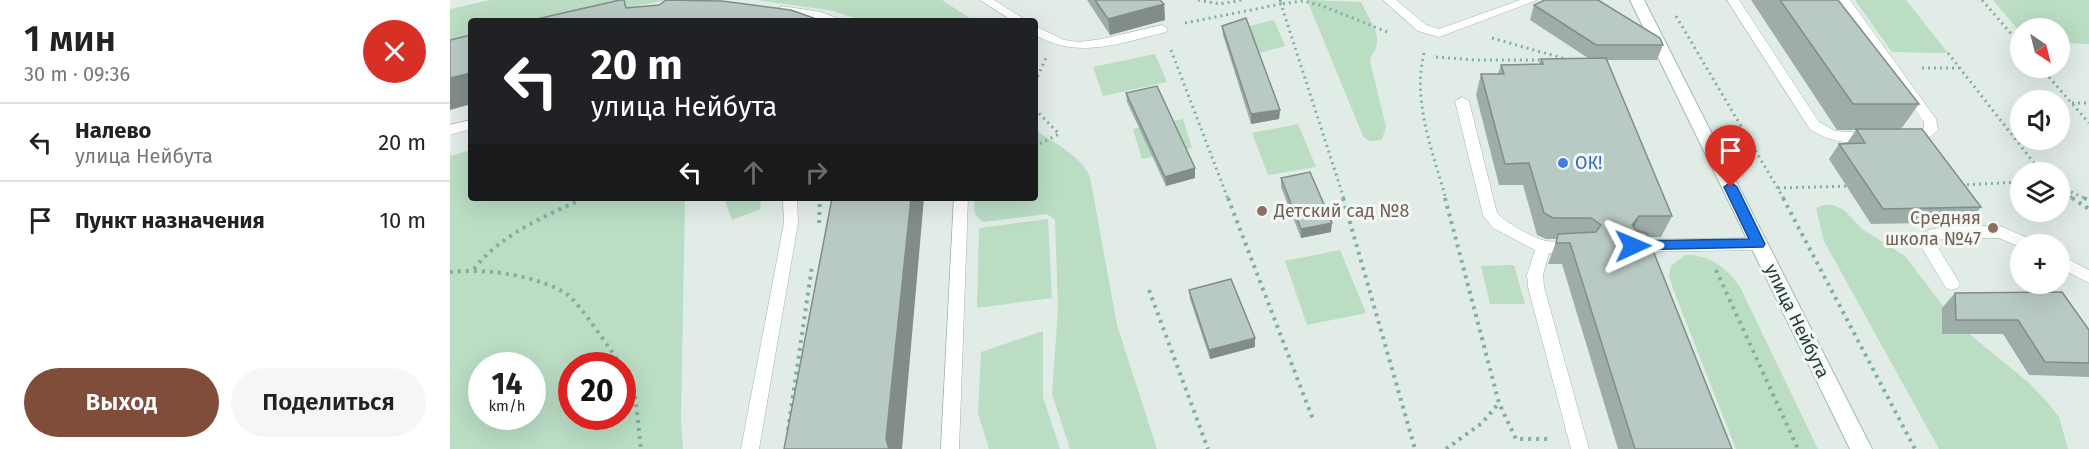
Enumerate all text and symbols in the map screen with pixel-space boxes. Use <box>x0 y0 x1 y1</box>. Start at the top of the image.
text: 1 мин <box>24 17 116 61</box>
north arrow <box>2010 18 2070 78</box>
map controls <box>2010 18 2070 294</box>
button: close <box>363 20 426 83</box>
text: 20 m <box>591 40 683 90</box>
icon: left <box>492 42 570 120</box>
text: 30 m · 09:36 <box>24 62 130 86</box>
button: sound <box>2010 90 2070 150</box>
text: улица Нейбута <box>591 91 777 123</box>
text: Налево <box>75 117 151 144</box>
pin <box>1705 125 1756 187</box>
icon: left <box>24 126 57 159</box>
text: 20 m <box>378 129 426 156</box>
icon: arrive <box>1714 134 1747 167</box>
text: улица Нейбута <box>75 144 213 168</box>
place label: ОК! <box>1575 152 1602 174</box>
icon: left <box>674 156 707 189</box>
icon: ahead <box>737 156 770 189</box>
icon: right <box>800 156 833 189</box>
marker: ОК! <box>1556 156 1570 170</box>
button: layers <box>2010 162 2070 222</box>
place label: Детский сад №8 <box>1273 200 1410 222</box>
icon: arrive <box>24 204 57 237</box>
marker: Детский сад №8 <box>1255 204 1269 218</box>
text: Пункт назначения <box>75 207 265 234</box>
text: 10 m <box>380 207 426 234</box>
place label: Средняя школа №47 <box>1885 207 1981 250</box>
position arrow <box>1601 214 1665 278</box>
marker: Средняя школа №47 <box>1986 221 2000 235</box>
button: + <box>2010 234 2070 294</box>
street label: улица Нейбута <box>1760 260 1834 382</box>
speed limit sign: 20 <box>558 352 636 430</box>
text: 14 <box>492 366 522 402</box>
button: Выход <box>24 368 219 437</box>
button: Поделиться <box>231 368 426 437</box>
text: km/h <box>488 397 526 415</box>

